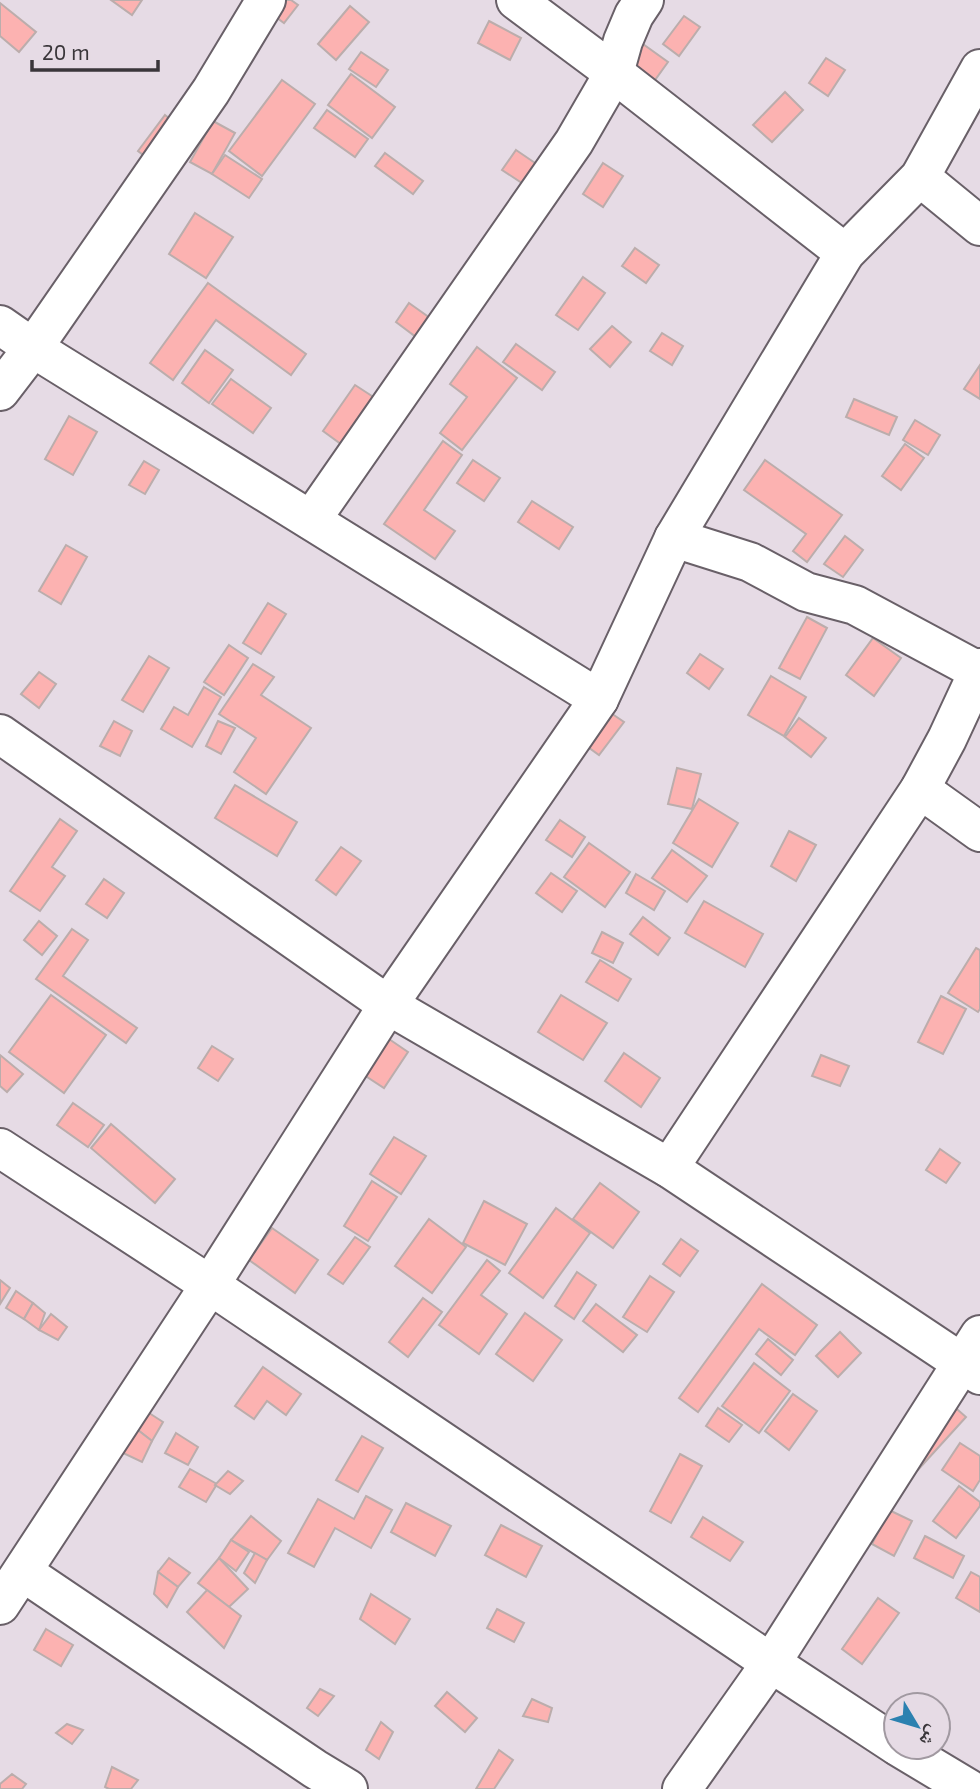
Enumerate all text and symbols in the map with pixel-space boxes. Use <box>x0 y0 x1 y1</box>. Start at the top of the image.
scale bar <box>32 28 158 72</box>
text: 20 m <box>42 39 90 64</box>
north arrow <box>882 1691 952 1761</box>
text: ش <box>915 1721 946 1752</box>

